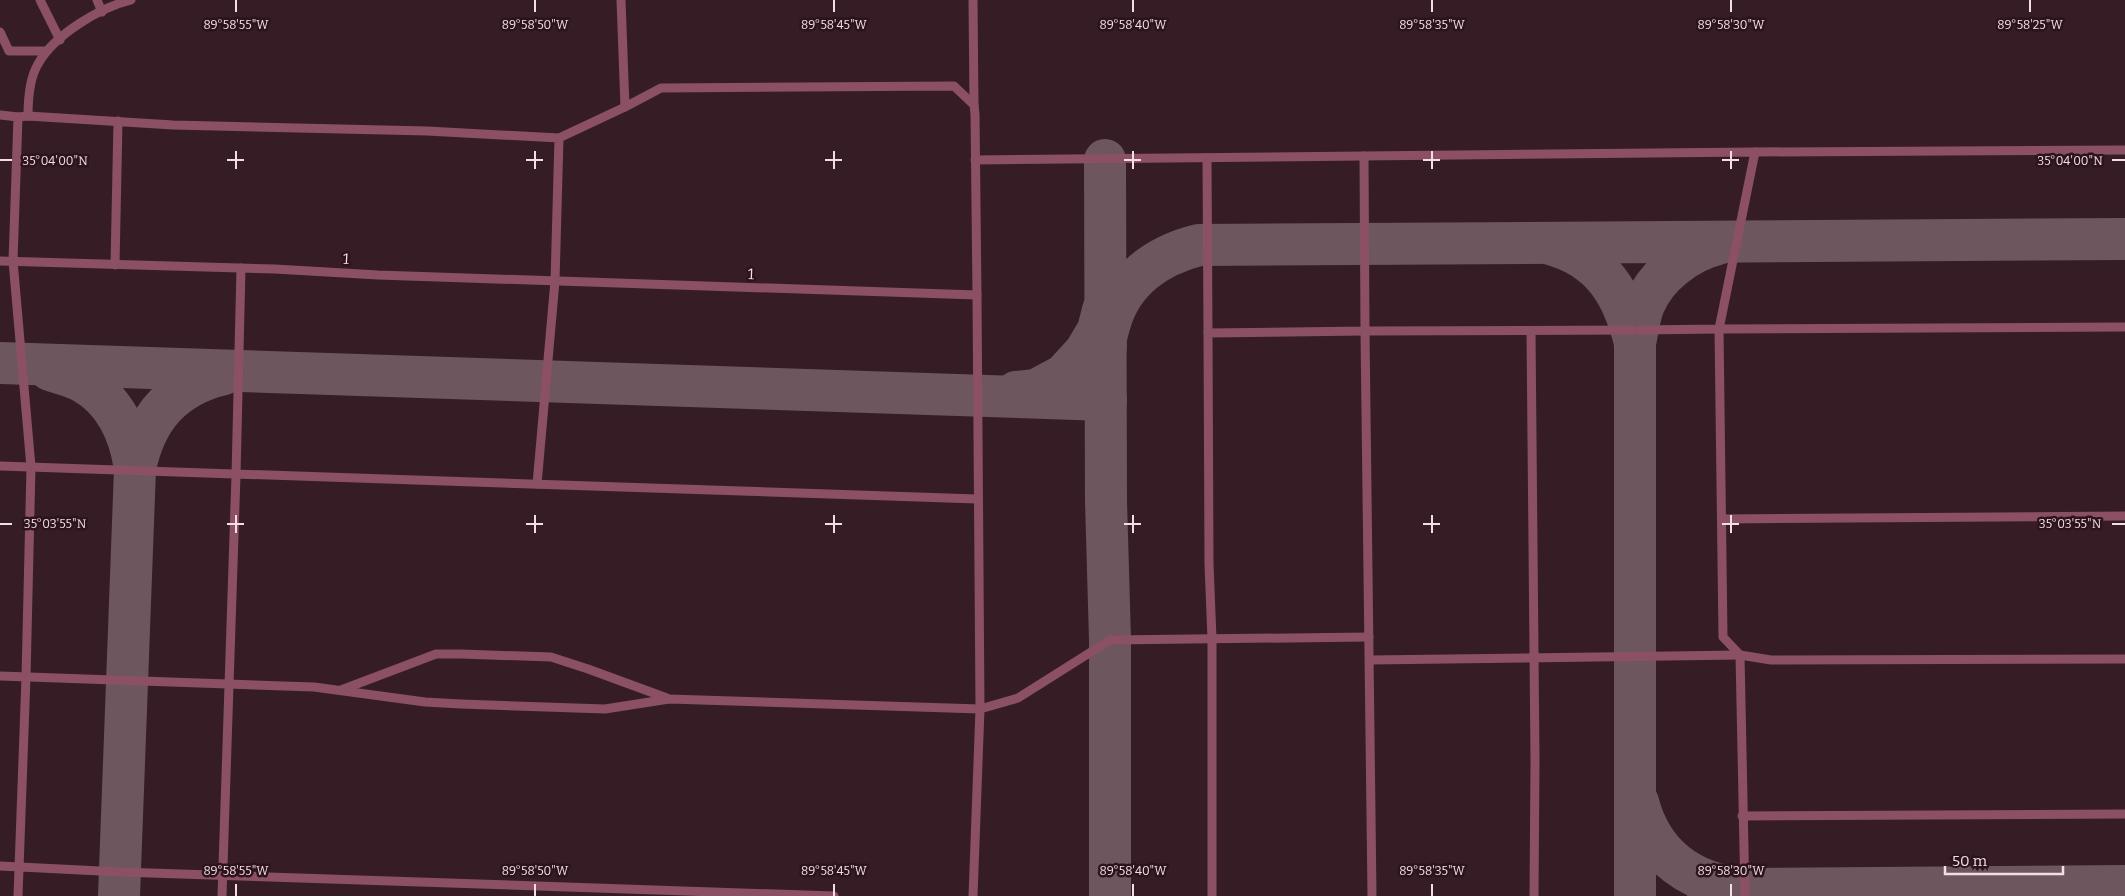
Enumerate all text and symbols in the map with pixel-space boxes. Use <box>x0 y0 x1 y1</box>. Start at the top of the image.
text: 89°58'55"W <box>203 18 269 32</box>
text: 89°58'50"W <box>502 18 569 32</box>
text: 89°58'45"W <box>801 18 868 32</box>
text: 89°58'40"W <box>1099 18 1167 32</box>
text: 89°58'35"W <box>1399 18 1466 32</box>
text: 89°58'30"W <box>1698 18 1765 32</box>
text: 89°58'25"W <box>1997 18 2063 32</box>
text: 35°04'00"N <box>22 154 88 168</box>
text: 35°04'00"N <box>2037 154 2103 168</box>
street label: 1 <box>342 250 350 268</box>
street label: 1 <box>748 265 754 283</box>
text: 35°03'55"N <box>24 517 87 531</box>
text: 35°03'55"N <box>2039 517 2102 531</box>
scale bar <box>1945 844 2062 876</box>
text: 50 m <box>1952 852 1988 870</box>
text: 89°58'55"W <box>203 864 269 878</box>
text: 89°58'50"W <box>502 864 569 878</box>
text: 89°58'45"W <box>801 864 868 878</box>
text: 89°58'40"W <box>1099 864 1167 878</box>
text: 89°58'35"W <box>1399 864 1466 878</box>
text: 89°58'30"W <box>1698 864 1765 878</box>

